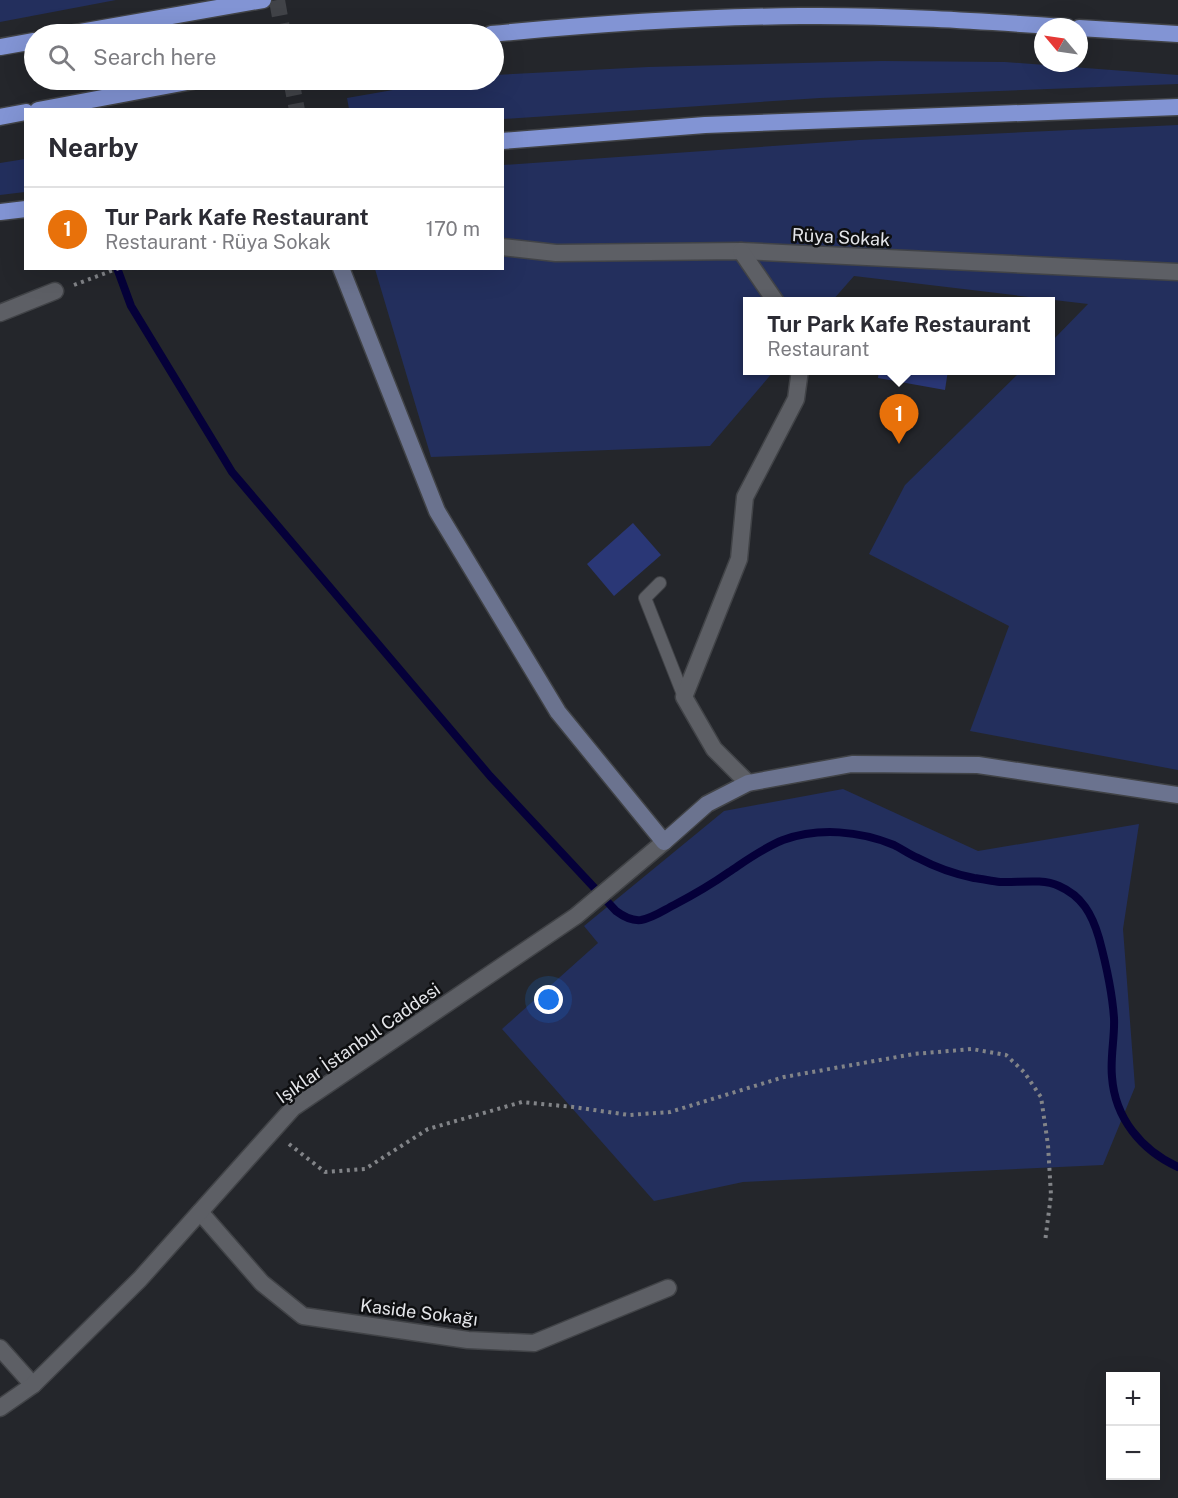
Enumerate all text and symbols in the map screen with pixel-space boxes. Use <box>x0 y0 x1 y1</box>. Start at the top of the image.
north arrow <box>1034 18 1088 72</box>
search box <box>24 24 504 90</box>
icon: search <box>45 41 78 74</box>
text: Search here <box>93 44 217 70</box>
text: Nearby <box>48 132 138 163</box>
text: Tur Park Kafe Restaurant <box>105 204 369 230</box>
text: 1 <box>63 217 72 241</box>
text: 170 m <box>426 217 480 241</box>
street label: Rüya Sokak <box>791 224 891 250</box>
text: Restaurant · Rüya Sokak <box>105 230 331 254</box>
popup <box>743 297 1055 375</box>
text: Tur Park Kafe Restaurant <box>767 311 1031 337</box>
text: Restaurant <box>767 337 869 361</box>
pin: 1 <box>880 394 918 444</box>
street label: Işıklar İstanbul Caddesi <box>271 978 444 1108</box>
your location <box>534 985 563 1014</box>
street label: Kaside Sokağı <box>359 1294 479 1330</box>
map controls <box>1106 1372 1160 1480</box>
button: + <box>1106 1372 1160 1426</box>
button: − <box>1106 1426 1160 1480</box>

